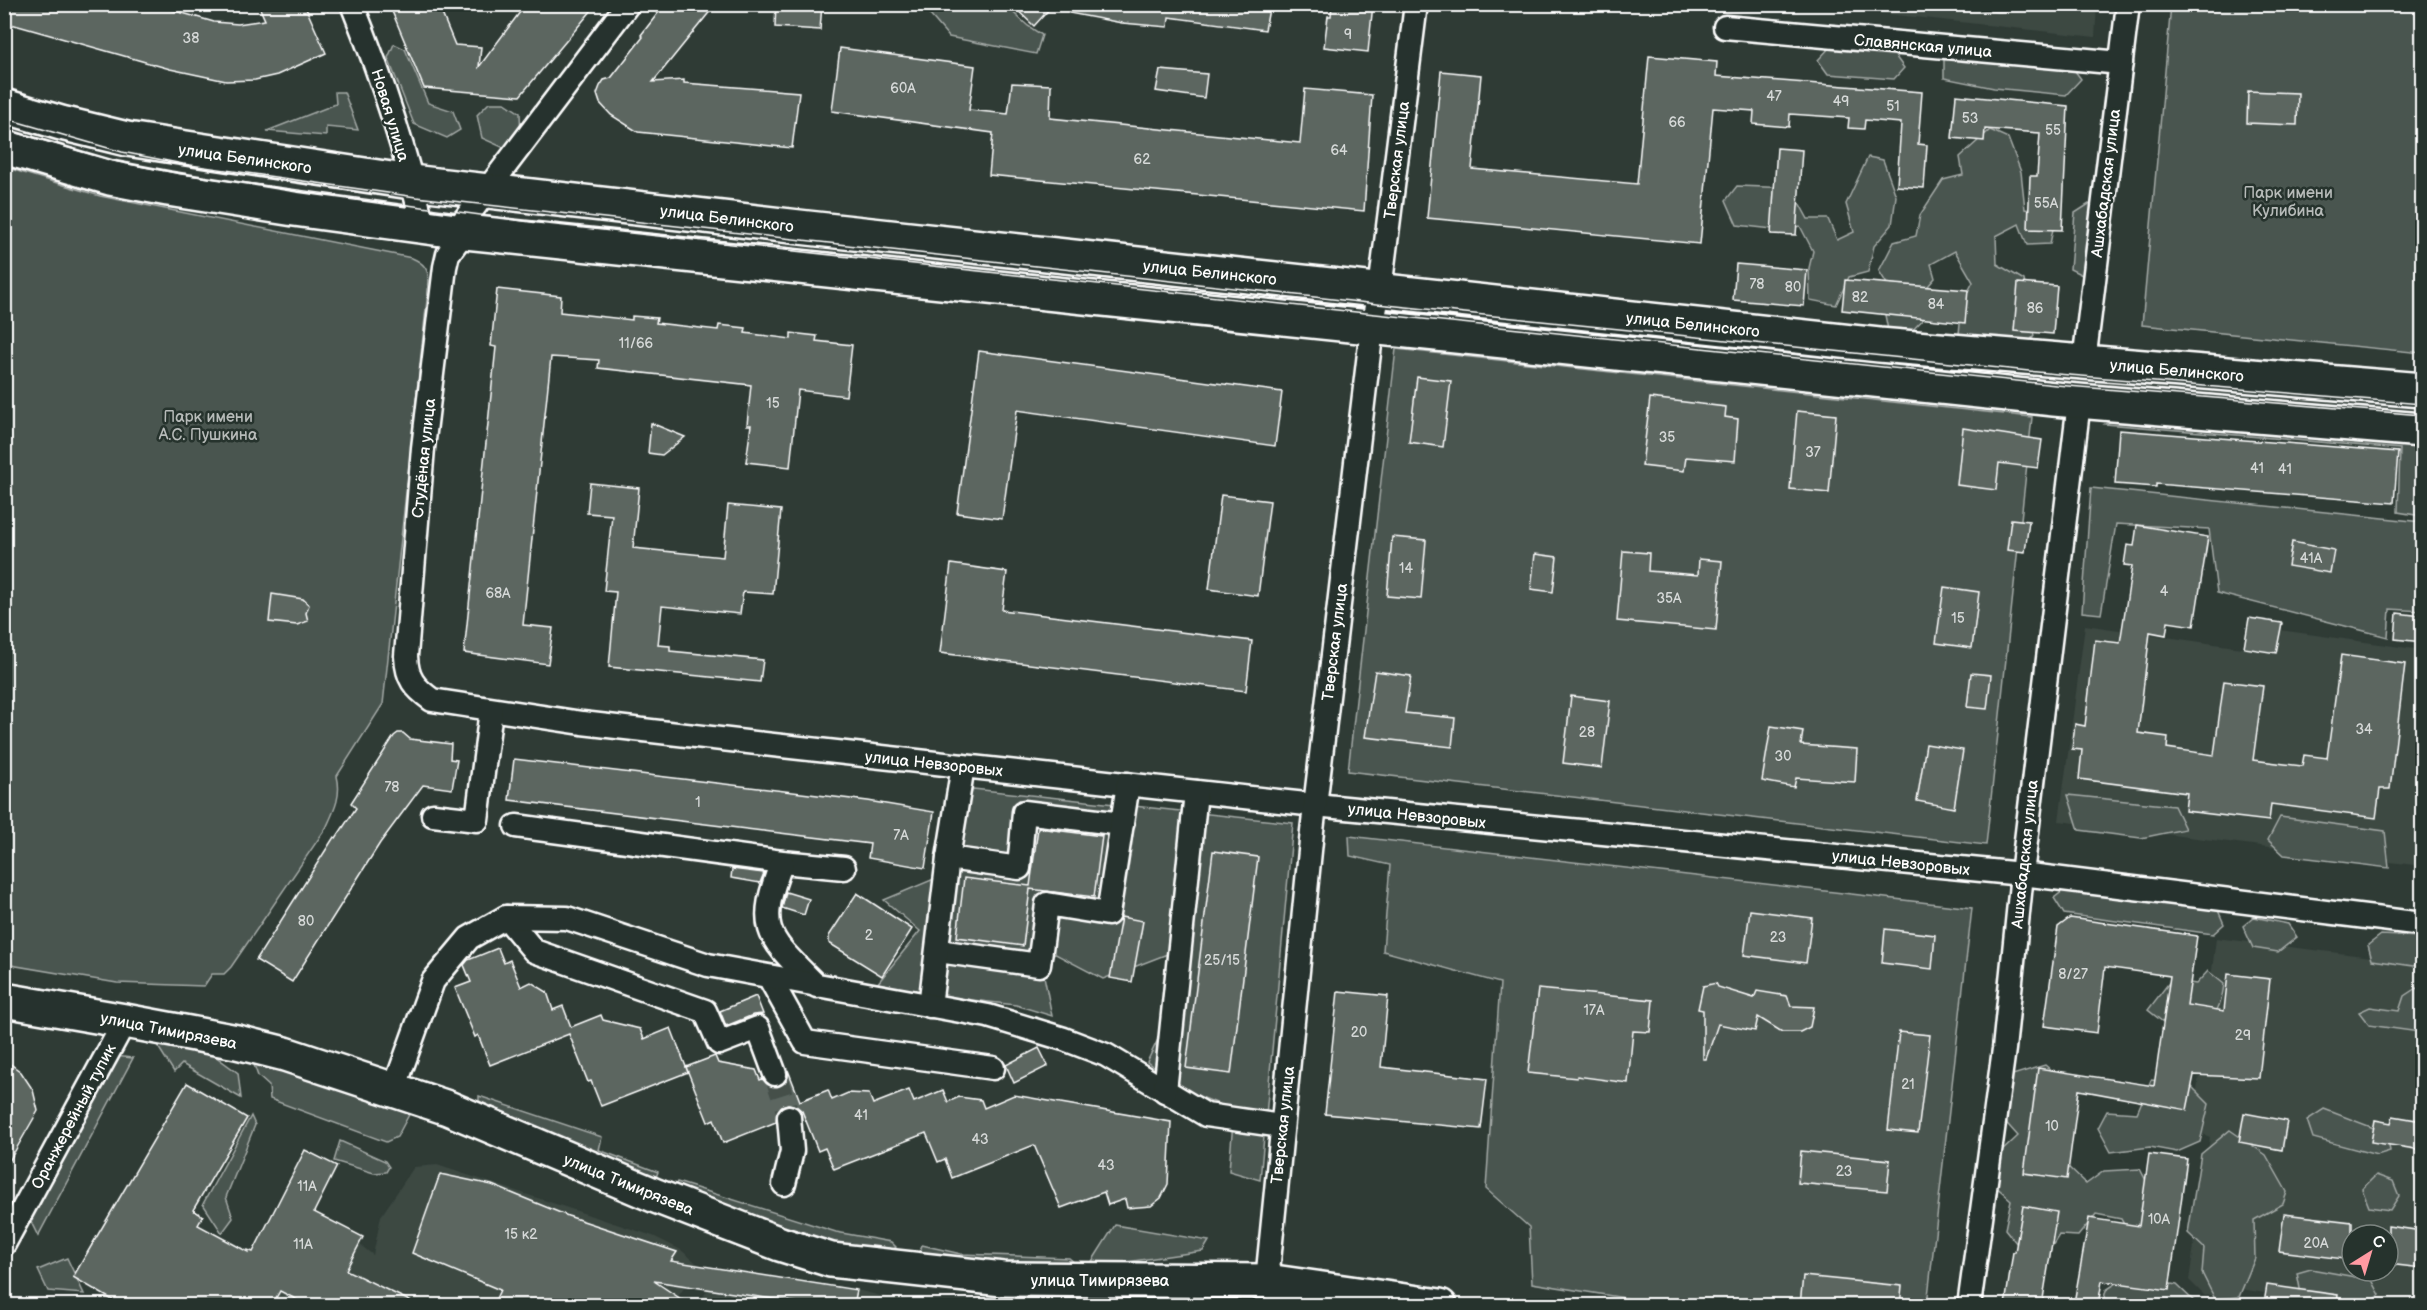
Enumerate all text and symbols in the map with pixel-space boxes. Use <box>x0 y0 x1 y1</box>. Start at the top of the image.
house number: 9 <box>1344 26 1352 43</box>
house number: 38 <box>183 30 199 47</box>
street label: Славянская улица <box>1853 31 1993 62</box>
street label: Новая улица <box>367 67 413 164</box>
house number: 60А <box>890 80 916 97</box>
house number: 47 <box>1766 88 1782 105</box>
house number: 49 <box>1833 93 1849 110</box>
house number: 51 <box>1886 98 1900 115</box>
street label: Тверская улица <box>1381 100 1414 220</box>
street label: Ашхабадская улица <box>2088 107 2125 260</box>
house number: 53 <box>1962 110 1978 127</box>
house number: 66 <box>1668 114 1686 131</box>
house number: 55 <box>2045 122 2061 139</box>
street label: улица Белинского <box>177 141 313 178</box>
house number: 64 <box>1330 142 1348 159</box>
house number: 62 <box>1134 151 1151 168</box>
park label: Парк имени Кулибина <box>2243 184 2333 221</box>
house number: 55А <box>2034 195 2059 212</box>
street label: улица Белинского <box>659 202 795 237</box>
street label: улица Белинского <box>1142 257 1278 290</box>
house number: 78 <box>1749 276 1765 293</box>
house number: 80 <box>1785 279 1801 296</box>
house number: 82 <box>1852 289 1869 306</box>
house number: 84 <box>1928 296 1945 313</box>
house number: 86 <box>2027 300 2044 317</box>
street label: улица Белинского <box>1625 309 1761 342</box>
house number: 11/66 <box>619 335 654 352</box>
street label: улица Белинского <box>2109 356 2245 387</box>
house number: 15 <box>766 395 780 412</box>
street label: Студёная улица <box>409 397 440 519</box>
park label: Парк имени А.С. Пушкина <box>158 408 258 445</box>
house number: 35 <box>1659 429 1675 446</box>
house number: 37 <box>1805 444 1821 461</box>
house number: 41 <box>2250 460 2264 477</box>
house number: 41 <box>2278 461 2292 478</box>
house number: 41А <box>2300 550 2323 567</box>
house number: 14 <box>1399 560 1413 577</box>
street label: Тверская улица <box>1319 582 1352 702</box>
house number: 4 <box>2160 583 2169 600</box>
house number: 68А <box>485 585 511 602</box>
house number: 35А <box>1656 590 1682 607</box>
house number: 15 <box>1951 610 1965 627</box>
house number: 34 <box>2355 721 2373 738</box>
house number: 28 <box>1579 724 1595 741</box>
street label: улица Невзоровых <box>864 748 1004 781</box>
house number: 30 <box>1775 748 1791 765</box>
street label: Ашхабадская улица <box>2008 778 2043 931</box>
house number: 78 <box>384 779 400 796</box>
house number: 1 <box>695 794 701 811</box>
street label: улица Невзоровых <box>1347 800 1487 833</box>
house number: 7А <box>893 827 909 844</box>
street label: улица Невзоровых <box>1831 847 1971 880</box>
house number: 80 <box>298 913 314 930</box>
house number: 2 <box>865 927 874 944</box>
house number: 23 <box>1770 929 1786 946</box>
house number: 25/15 <box>1204 952 1240 969</box>
house number: 8/27 <box>2058 966 2088 983</box>
house number: 17А <box>1584 1002 1605 1019</box>
street label: улица Тимирязева <box>99 1009 239 1054</box>
house number: 20 <box>1351 1024 1367 1041</box>
house number: 29 <box>2235 1027 2251 1044</box>
street label: Оранжерейный тупик <box>28 1040 121 1193</box>
street label: Тверская улица <box>1268 1065 1299 1185</box>
house number: 21 <box>1901 1076 1915 1093</box>
house number: 41 <box>854 1107 868 1124</box>
house number: 10 <box>2045 1118 2059 1135</box>
house number: 43 <box>971 1131 989 1148</box>
street label: улица Тимирязева <box>561 1151 697 1220</box>
house number: 43 <box>1097 1157 1115 1174</box>
house number: 23 <box>1836 1163 1852 1180</box>
house number: 11А <box>297 1178 317 1195</box>
house number: 10А <box>2148 1211 2171 1228</box>
north arrow <box>2340 1223 2400 1283</box>
house number: 15 к2 <box>505 1226 538 1243</box>
text: С <box>2368 1231 2388 1253</box>
house number: 20А <box>2304 1235 2329 1252</box>
house number: 11А <box>293 1236 313 1253</box>
street label: улица Тимирязева <box>1031 1272 1170 1291</box>

